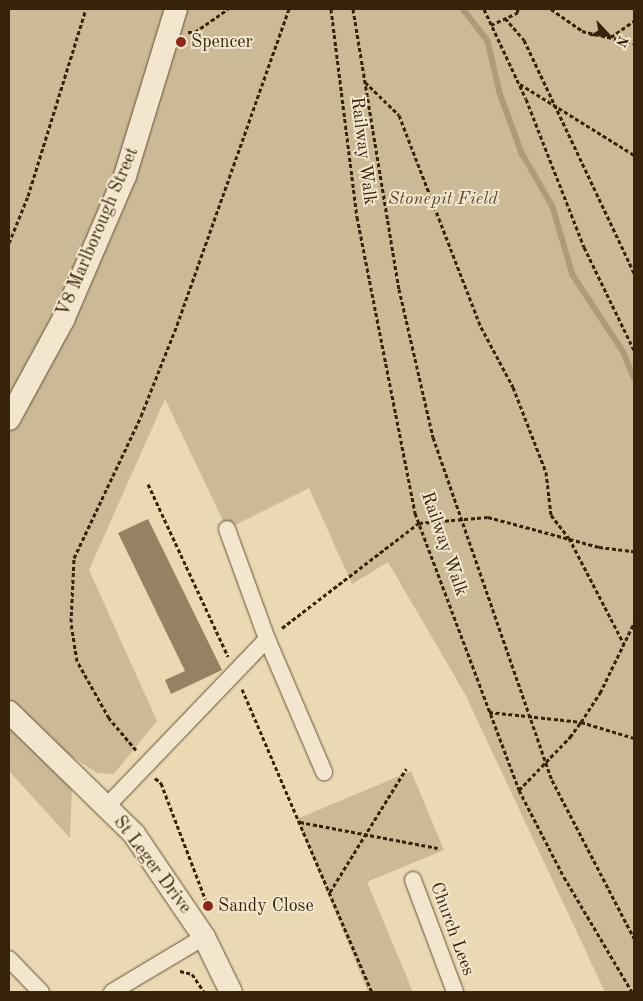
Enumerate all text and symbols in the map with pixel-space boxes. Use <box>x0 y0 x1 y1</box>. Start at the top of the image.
north arrow <box>583 10 633 60</box>
place label: Spencer <box>191 31 253 53</box>
text: N <box>613 34 630 49</box>
marker: Spencer <box>175 36 187 48</box>
street label: Railway Walk <box>346 96 380 206</box>
street label: V8 Marlborough Street <box>53 144 143 320</box>
park label: Stonepit Field <box>388 188 498 210</box>
street label: Railway Walk <box>416 489 472 599</box>
street label: St Leger Drive <box>108 812 196 918</box>
street label: Church Lees <box>425 879 479 979</box>
place label: Sandy Close <box>218 895 314 917</box>
marker: Sandy Close <box>202 900 214 912</box>

